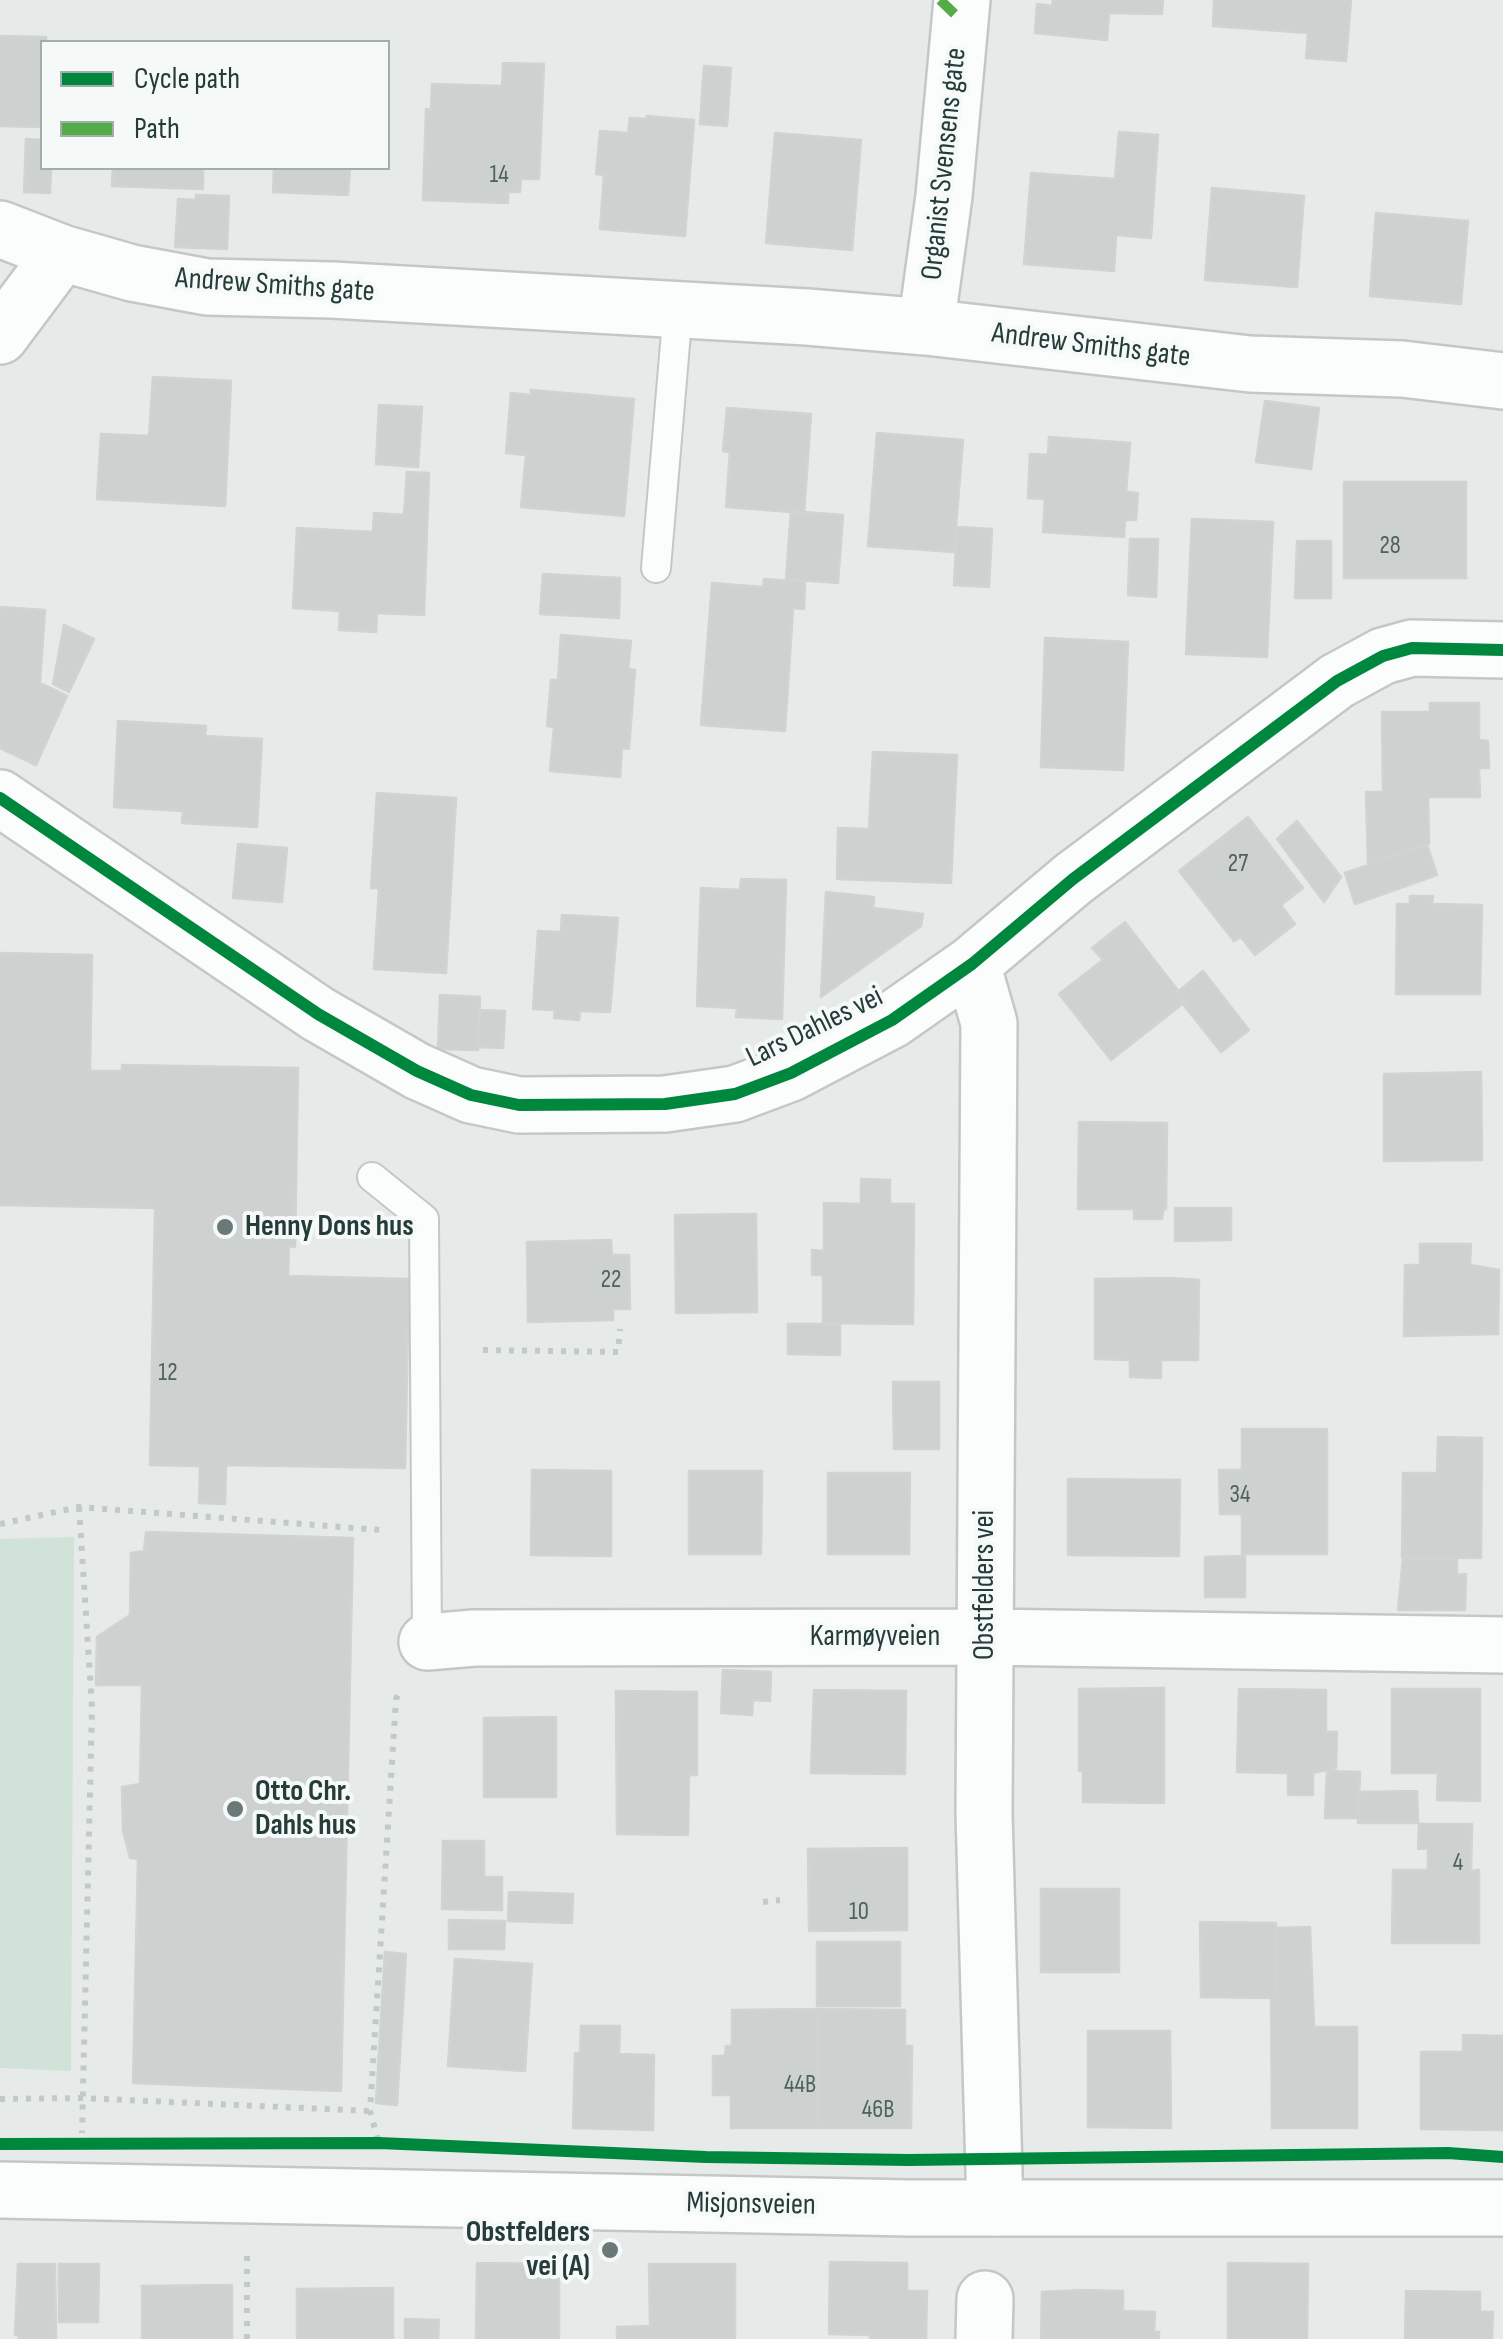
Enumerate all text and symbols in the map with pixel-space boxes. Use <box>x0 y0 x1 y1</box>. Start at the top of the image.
legend <box>40 40 390 170</box>
street label: Organist Svensens gate <box>915 46 975 282</box>
text: Cycle path <box>134 61 240 97</box>
text: Path <box>134 111 180 147</box>
house number: 14 <box>489 161 509 191</box>
street label: Andrew Smiths gate <box>174 261 376 311</box>
street label: Andrew Smiths gate <box>990 316 1192 376</box>
house number: 28 <box>1379 532 1401 562</box>
house number: 27 <box>1228 850 1248 880</box>
street label: Lars Dahles vei <box>741 979 889 1077</box>
place label: Henny Dons hus <box>245 1209 414 1245</box>
marker: Henny Dons hus <box>214 1216 236 1238</box>
house number: 22 <box>601 1266 621 1296</box>
house number: 12 <box>158 1359 178 1389</box>
house number: 34 <box>1230 1481 1250 1511</box>
street label: Obstfelders vei <box>967 1510 1003 1660</box>
street label: Karmøyveien <box>810 1619 940 1655</box>
place label: Otto Chr. Dahls hus <box>255 1774 356 1844</box>
marker: Otto Chr. Dahls hus <box>224 1798 246 1820</box>
house number: 4 <box>1453 1849 1463 1879</box>
house number: 10 <box>849 1898 869 1928</box>
house number: 44B <box>784 2071 816 2101</box>
house number: 46B <box>862 2096 894 2126</box>
street label: Misjonsveien <box>686 2186 816 2224</box>
place label: Obstfelders vei (A) <box>466 2215 590 2286</box>
marker: Obstfelders vei (A) <box>599 2239 621 2261</box>

